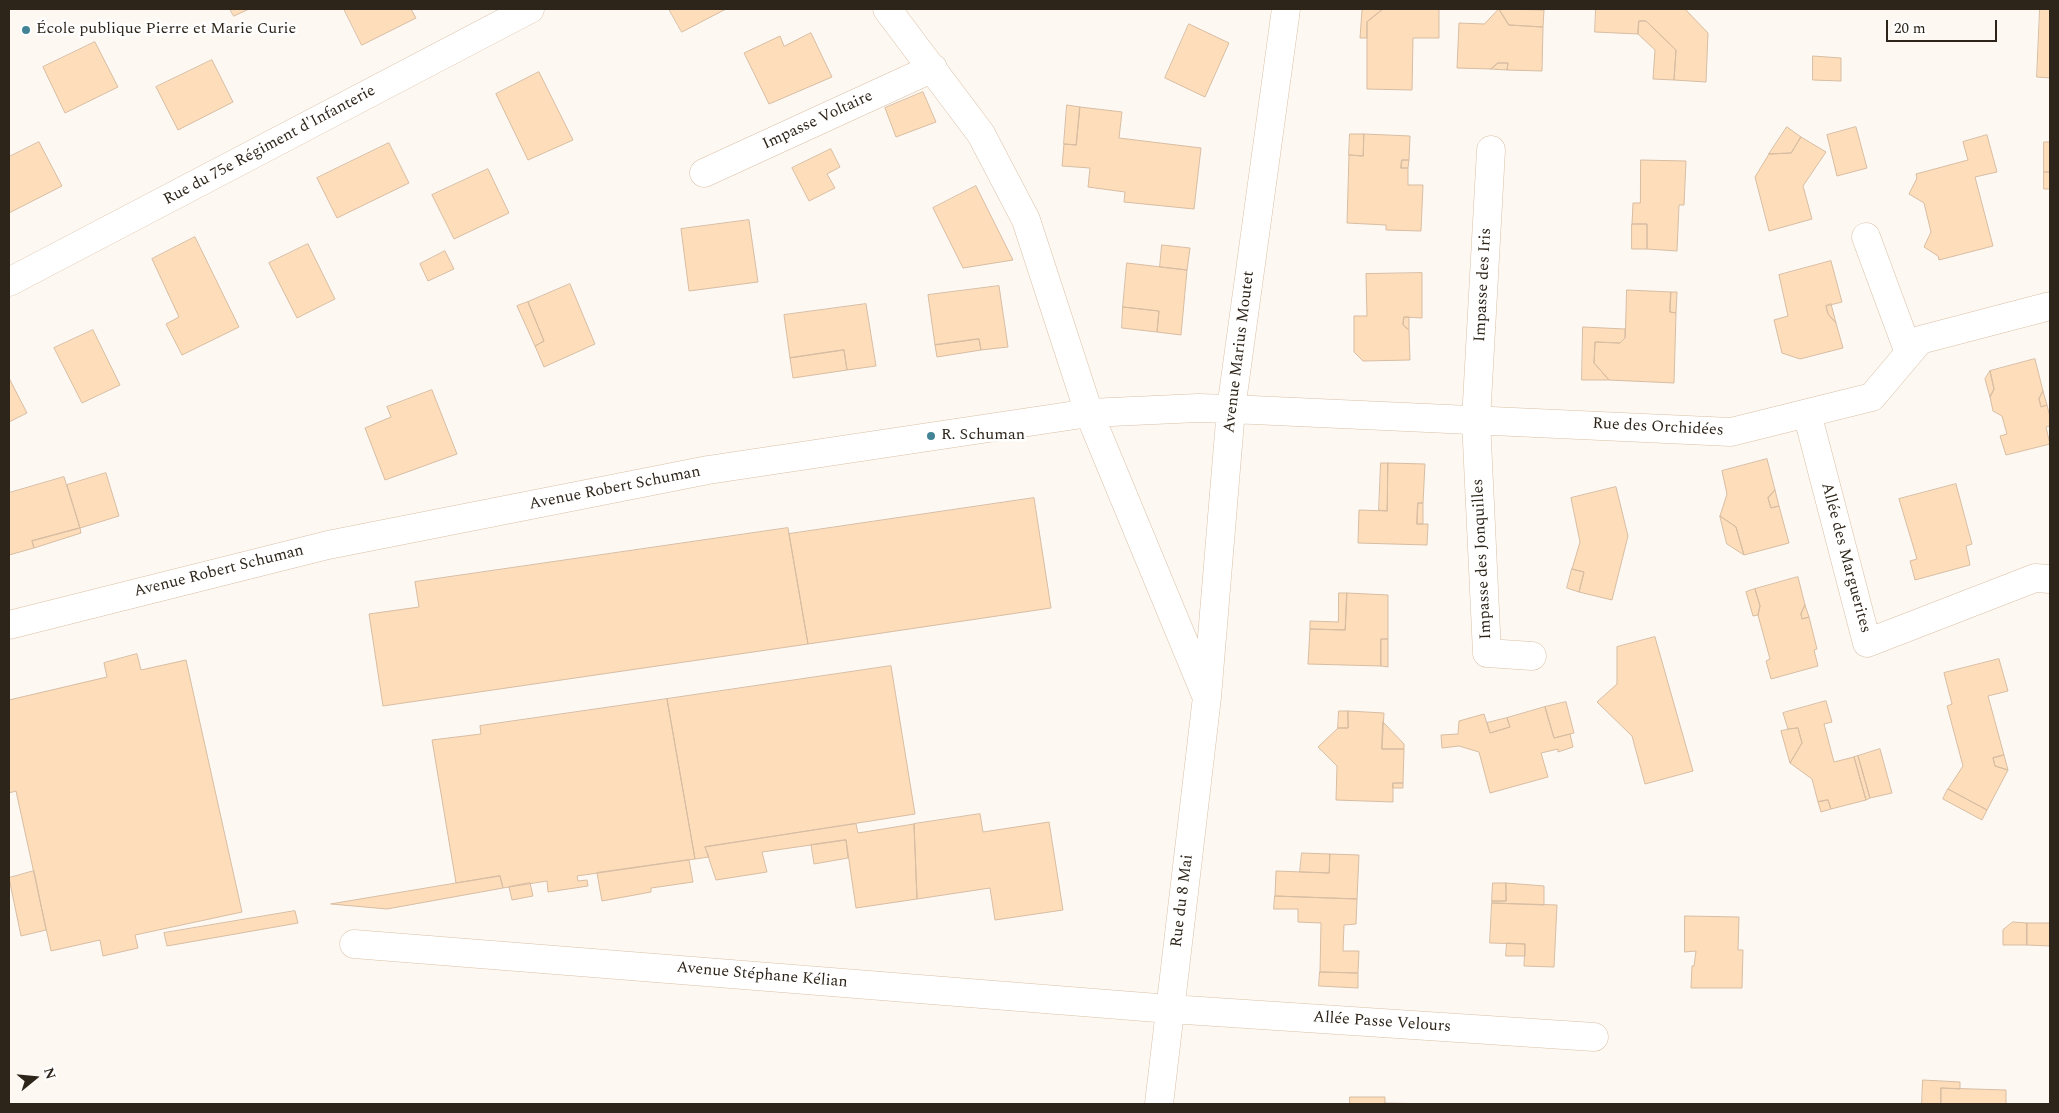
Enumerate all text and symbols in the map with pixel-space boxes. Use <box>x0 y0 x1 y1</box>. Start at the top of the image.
scale bar <box>1889 10 2000 42</box>
text: 20 m <box>1894 17 1926 40</box>
place label: École publique Pierre et Marie Curie <box>36 20 296 40</box>
marker: École publique Pierre et Marie Curie <box>20 24 32 36</box>
street label: Rue du 75e Régiment d'Infanterie <box>161 82 379 210</box>
street label: Impasse Voltaire <box>760 87 876 155</box>
street label: Impasse des Iris <box>1471 227 1497 343</box>
street label: Avenue Marius Moutet <box>1221 270 1259 434</box>
street label: Rue des Orchidées <box>1592 415 1724 441</box>
place label: R. Schuman <box>941 426 1025 446</box>
marker: R. Schuman <box>925 430 937 442</box>
street label: Avenue Robert Schuman <box>528 463 702 515</box>
street label: Impasse des Jonquilles <box>1469 478 1497 640</box>
street label: Allée des Marguerites <box>1816 481 1874 635</box>
street label: Avenue Robert Schuman <box>132 542 306 602</box>
street label: Rue du 8 Mai <box>1168 853 1198 949</box>
street label: Avenue Stéphane Kélian <box>676 959 848 993</box>
street label: Allée Passe Velours <box>1312 1009 1452 1037</box>
north arrow <box>10 1053 60 1103</box>
text: N <box>38 1065 62 1082</box>

